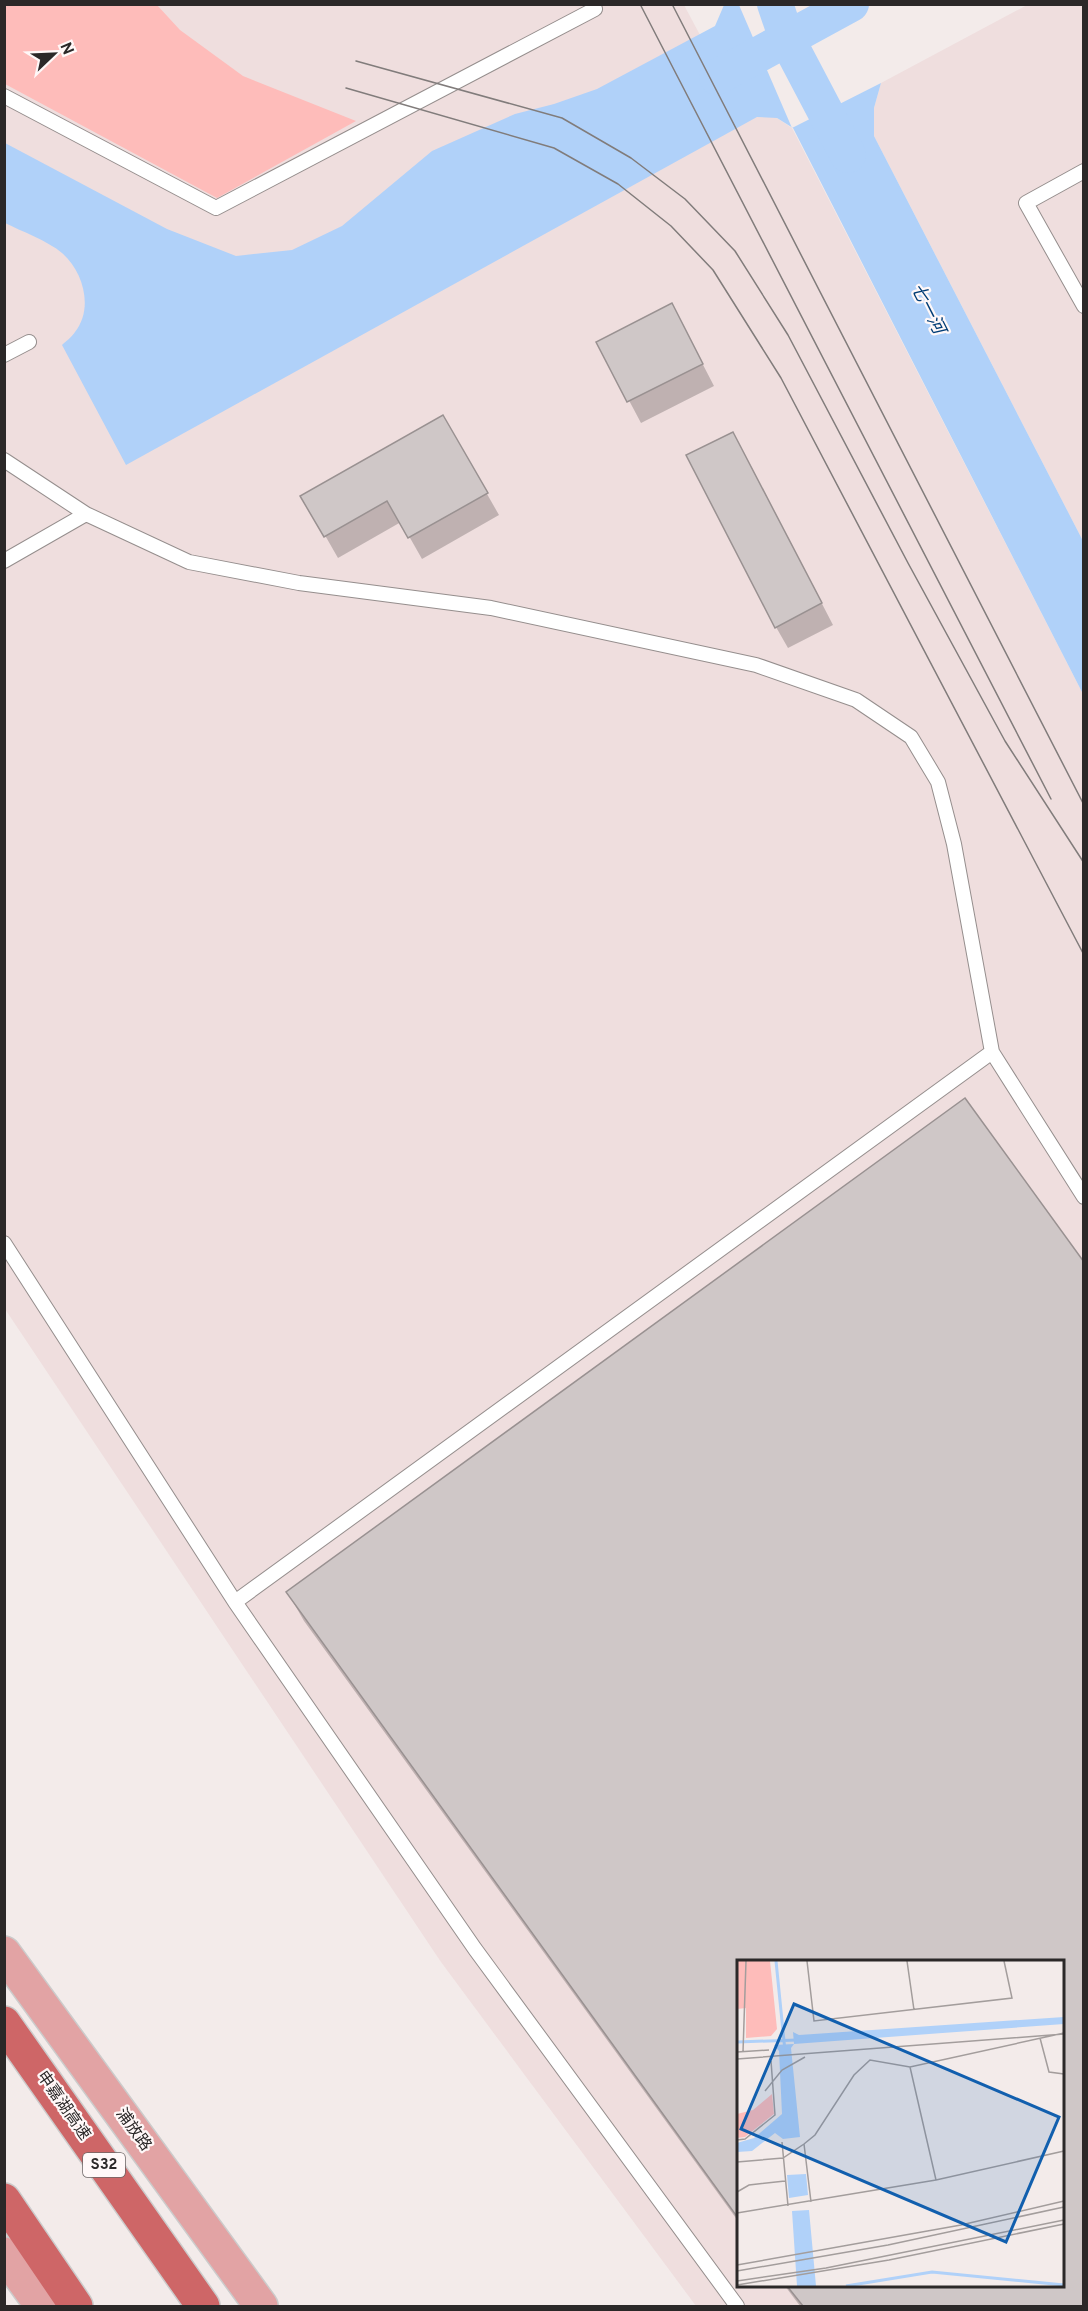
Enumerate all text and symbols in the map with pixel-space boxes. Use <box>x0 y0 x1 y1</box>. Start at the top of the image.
north arrow <box>24 24 84 84</box>
text: N <box>55 40 77 58</box>
water label: 七一河 <box>904 280 951 341</box>
inset map <box>737 1960 1064 2287</box>
street label: 申嘉湖高速 <box>32 2067 94 2145</box>
street label: 浦放路 <box>111 2105 155 2155</box>
road number: S32 <box>83 2153 125 2177</box>

